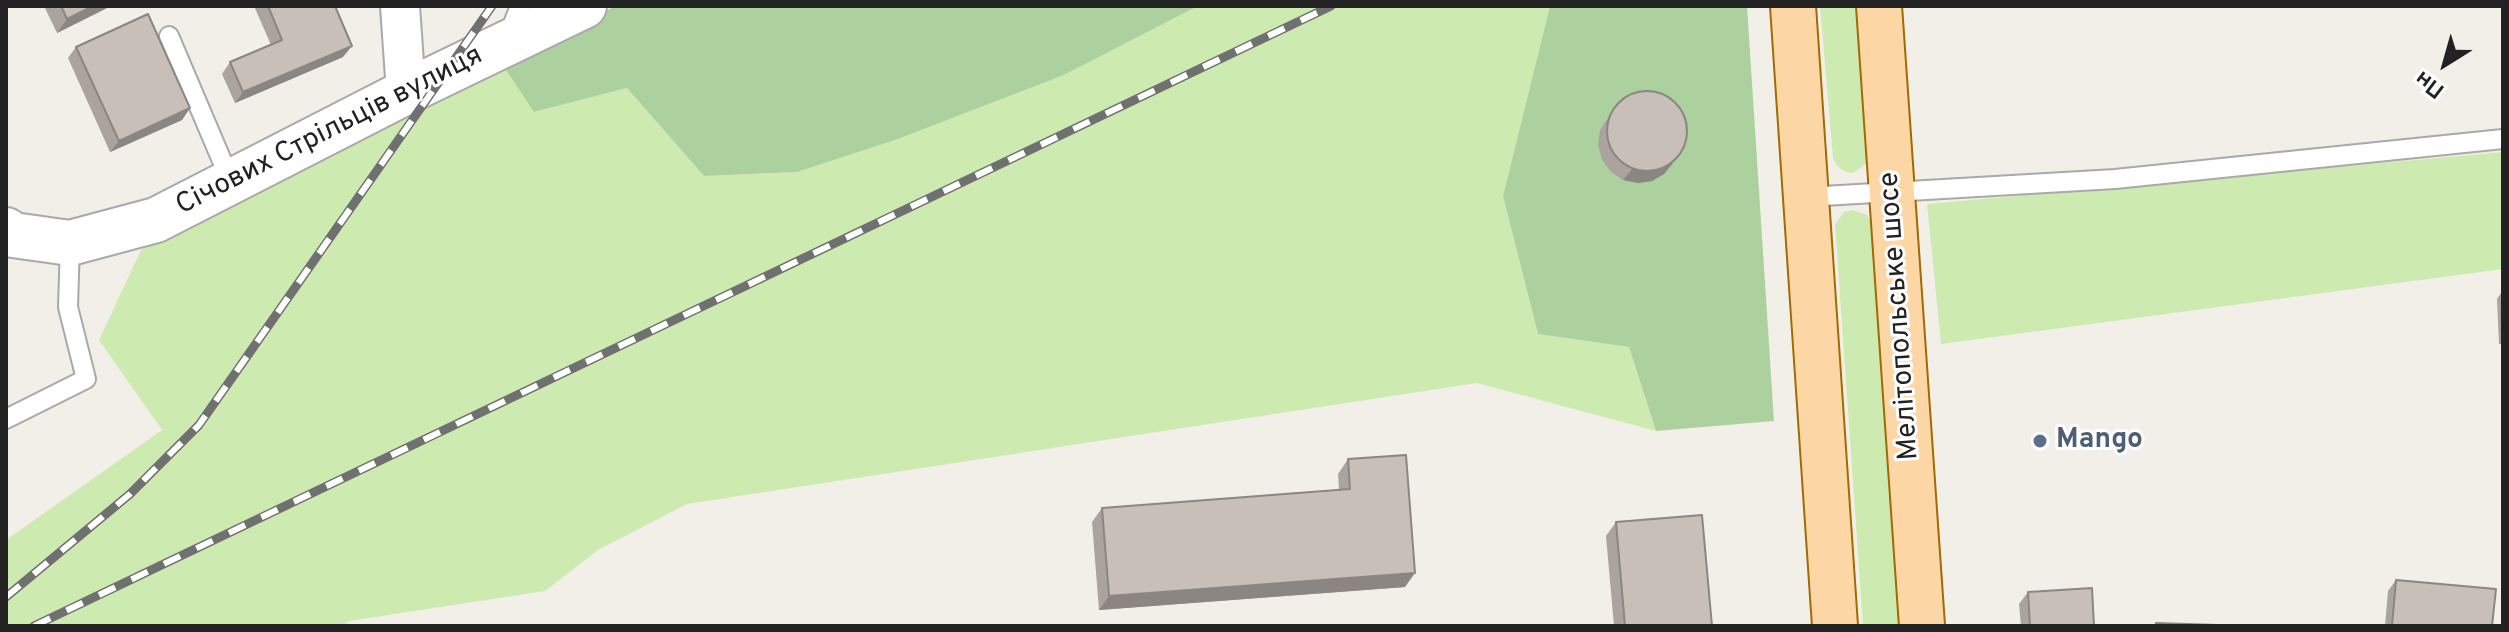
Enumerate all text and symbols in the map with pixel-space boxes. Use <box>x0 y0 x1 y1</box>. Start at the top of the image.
north arrow <box>2405 24 2485 104</box>
street label: Січових Стрільців вулиця <box>171 40 489 224</box>
text: Пн <box>2410 64 2450 103</box>
street label: Мелітопольське шосе <box>1874 171 1928 461</box>
place label: Mango <box>2056 424 2143 458</box>
marker: Mango <box>2031 432 2049 450</box>

